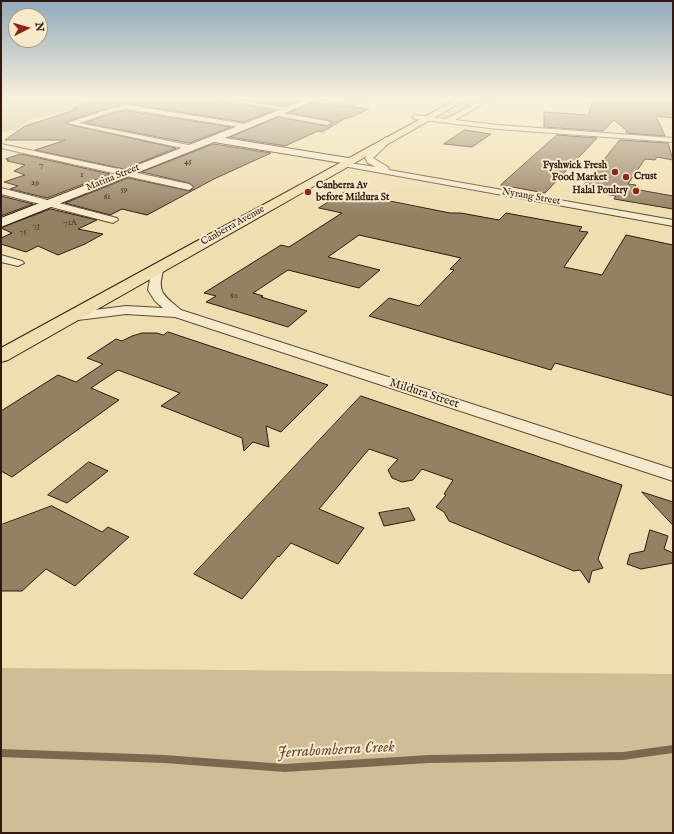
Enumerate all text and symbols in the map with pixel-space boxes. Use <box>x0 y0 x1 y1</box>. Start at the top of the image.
north arrow <box>8 8 48 48</box>
text: N <box>31 21 46 32</box>
house number: 45 <box>184 157 192 167</box>
house number: 7 <box>39 160 43 170</box>
place label: Fyshwick Fresh Food Market <box>543 160 607 184</box>
street label: Matina Street <box>85 162 141 194</box>
marker: Fyshwick Fresh Food Market <box>610 167 620 177</box>
house number: 1 <box>80 170 84 180</box>
place label: Crust <box>634 171 657 183</box>
marker: Crust <box>621 172 631 182</box>
house number: 29 <box>31 178 39 188</box>
place label: Canberra Av before Mildura St <box>316 180 389 204</box>
house number: 59 <box>120 185 128 195</box>
place label: Halal Poultry <box>572 185 628 197</box>
street label: Nyrang Street <box>501 186 561 208</box>
marker: Halal Poultry <box>631 186 641 196</box>
marker: Canberra Av before Mildura St <box>303 187 313 197</box>
house number: 61 <box>103 192 111 202</box>
street label: Canberra Avenue <box>199 204 267 248</box>
house number: 71A <box>63 218 77 228</box>
house number: 73 <box>32 221 40 231</box>
house number: 75 <box>19 227 27 237</box>
house number: 80 <box>230 291 238 301</box>
street label: Mildura Street <box>387 376 461 412</box>
water label: Jerrabomberra Creek <box>277 738 395 764</box>

